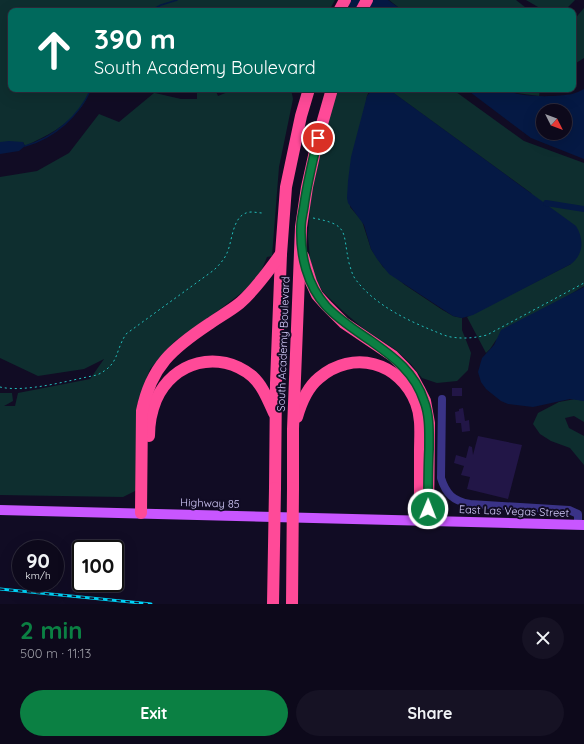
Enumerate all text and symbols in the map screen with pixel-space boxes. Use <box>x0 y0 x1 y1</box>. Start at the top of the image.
text: 390 m <box>94 21 176 56</box>
icon: ahead <box>28 24 80 76</box>
text: South Academy Boulevard <box>94 56 316 79</box>
north arrow <box>536 104 572 140</box>
map controls <box>536 104 572 140</box>
pin <box>301 121 335 155</box>
icon: arrive <box>307 127 329 149</box>
street label: South Academy Boulevard <box>274 276 292 412</box>
position arrow <box>407 488 449 530</box>
street label: Highway 85 <box>180 495 240 511</box>
street label: East Las Vegas Street <box>459 502 570 520</box>
speed limit sign: 100 <box>72 540 124 592</box>
text: 90 <box>26 548 50 573</box>
text: km/h <box>25 569 51 582</box>
text: 2 min <box>20 615 82 645</box>
button: close <box>522 617 564 659</box>
text: 500 m · 11:13 <box>20 645 91 661</box>
button: Exit <box>20 690 288 736</box>
button: Share <box>296 690 564 736</box>

